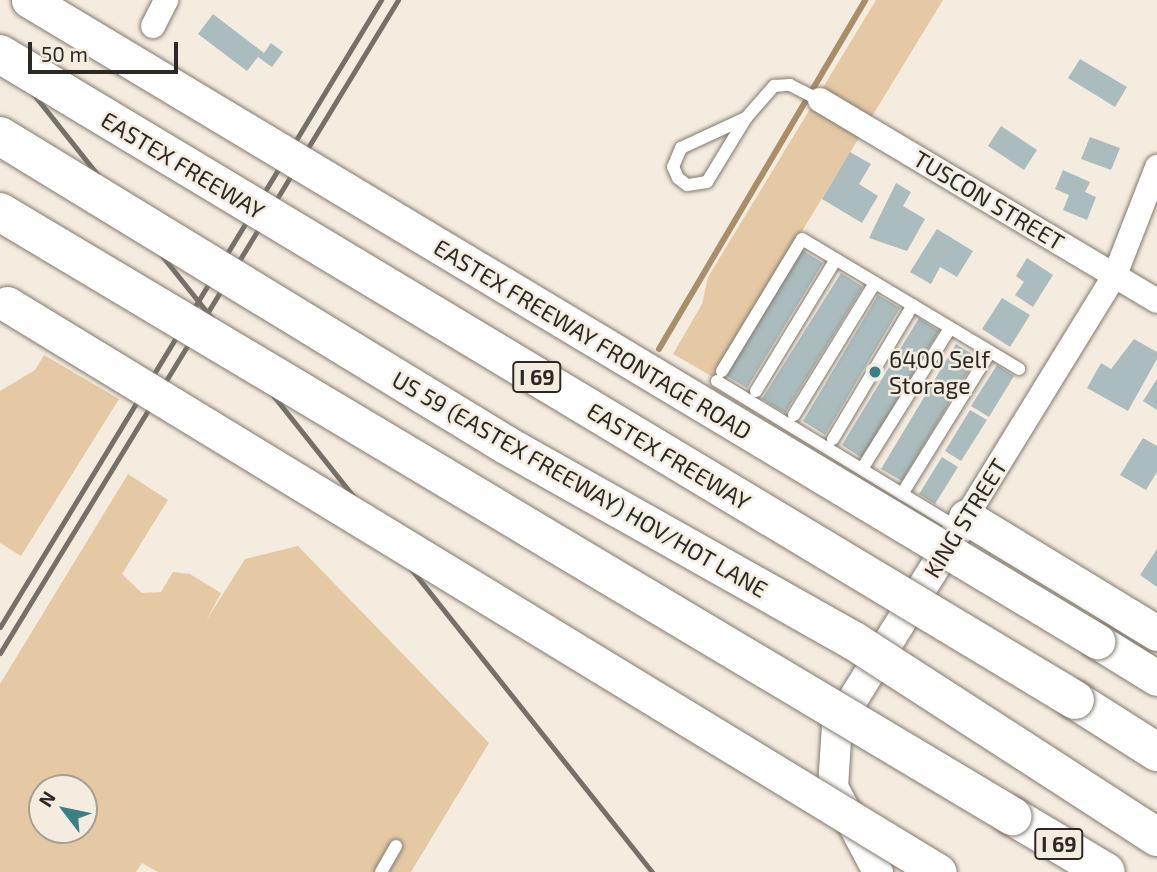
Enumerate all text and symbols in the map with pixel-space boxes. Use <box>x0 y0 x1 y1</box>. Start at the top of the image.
scale bar <box>32 28 182 72</box>
text: 50 m <box>41 41 88 66</box>
street label: EASTEX FREEWAY <box>96 105 270 225</box>
street label: TUSCON STREET <box>909 144 1069 256</box>
street label: EASTEX FREEWAY FRONTAGE ROAD <box>429 233 757 445</box>
place label: 6400 Self Storage <box>889 345 990 399</box>
road number: I 69 <box>511 360 563 394</box>
marker: 6400 Self Storage <box>867 364 883 380</box>
street label: US 59 (EASTEX FREEWAY) HOV/HOT LANE <box>387 365 773 603</box>
street label: EASTEX FREEWAY <box>582 396 756 516</box>
street label: KING STREET <box>918 453 1012 583</box>
north arrow <box>28 774 98 844</box>
text: N <box>33 787 60 811</box>
road number: I 69 <box>1033 826 1085 862</box>

